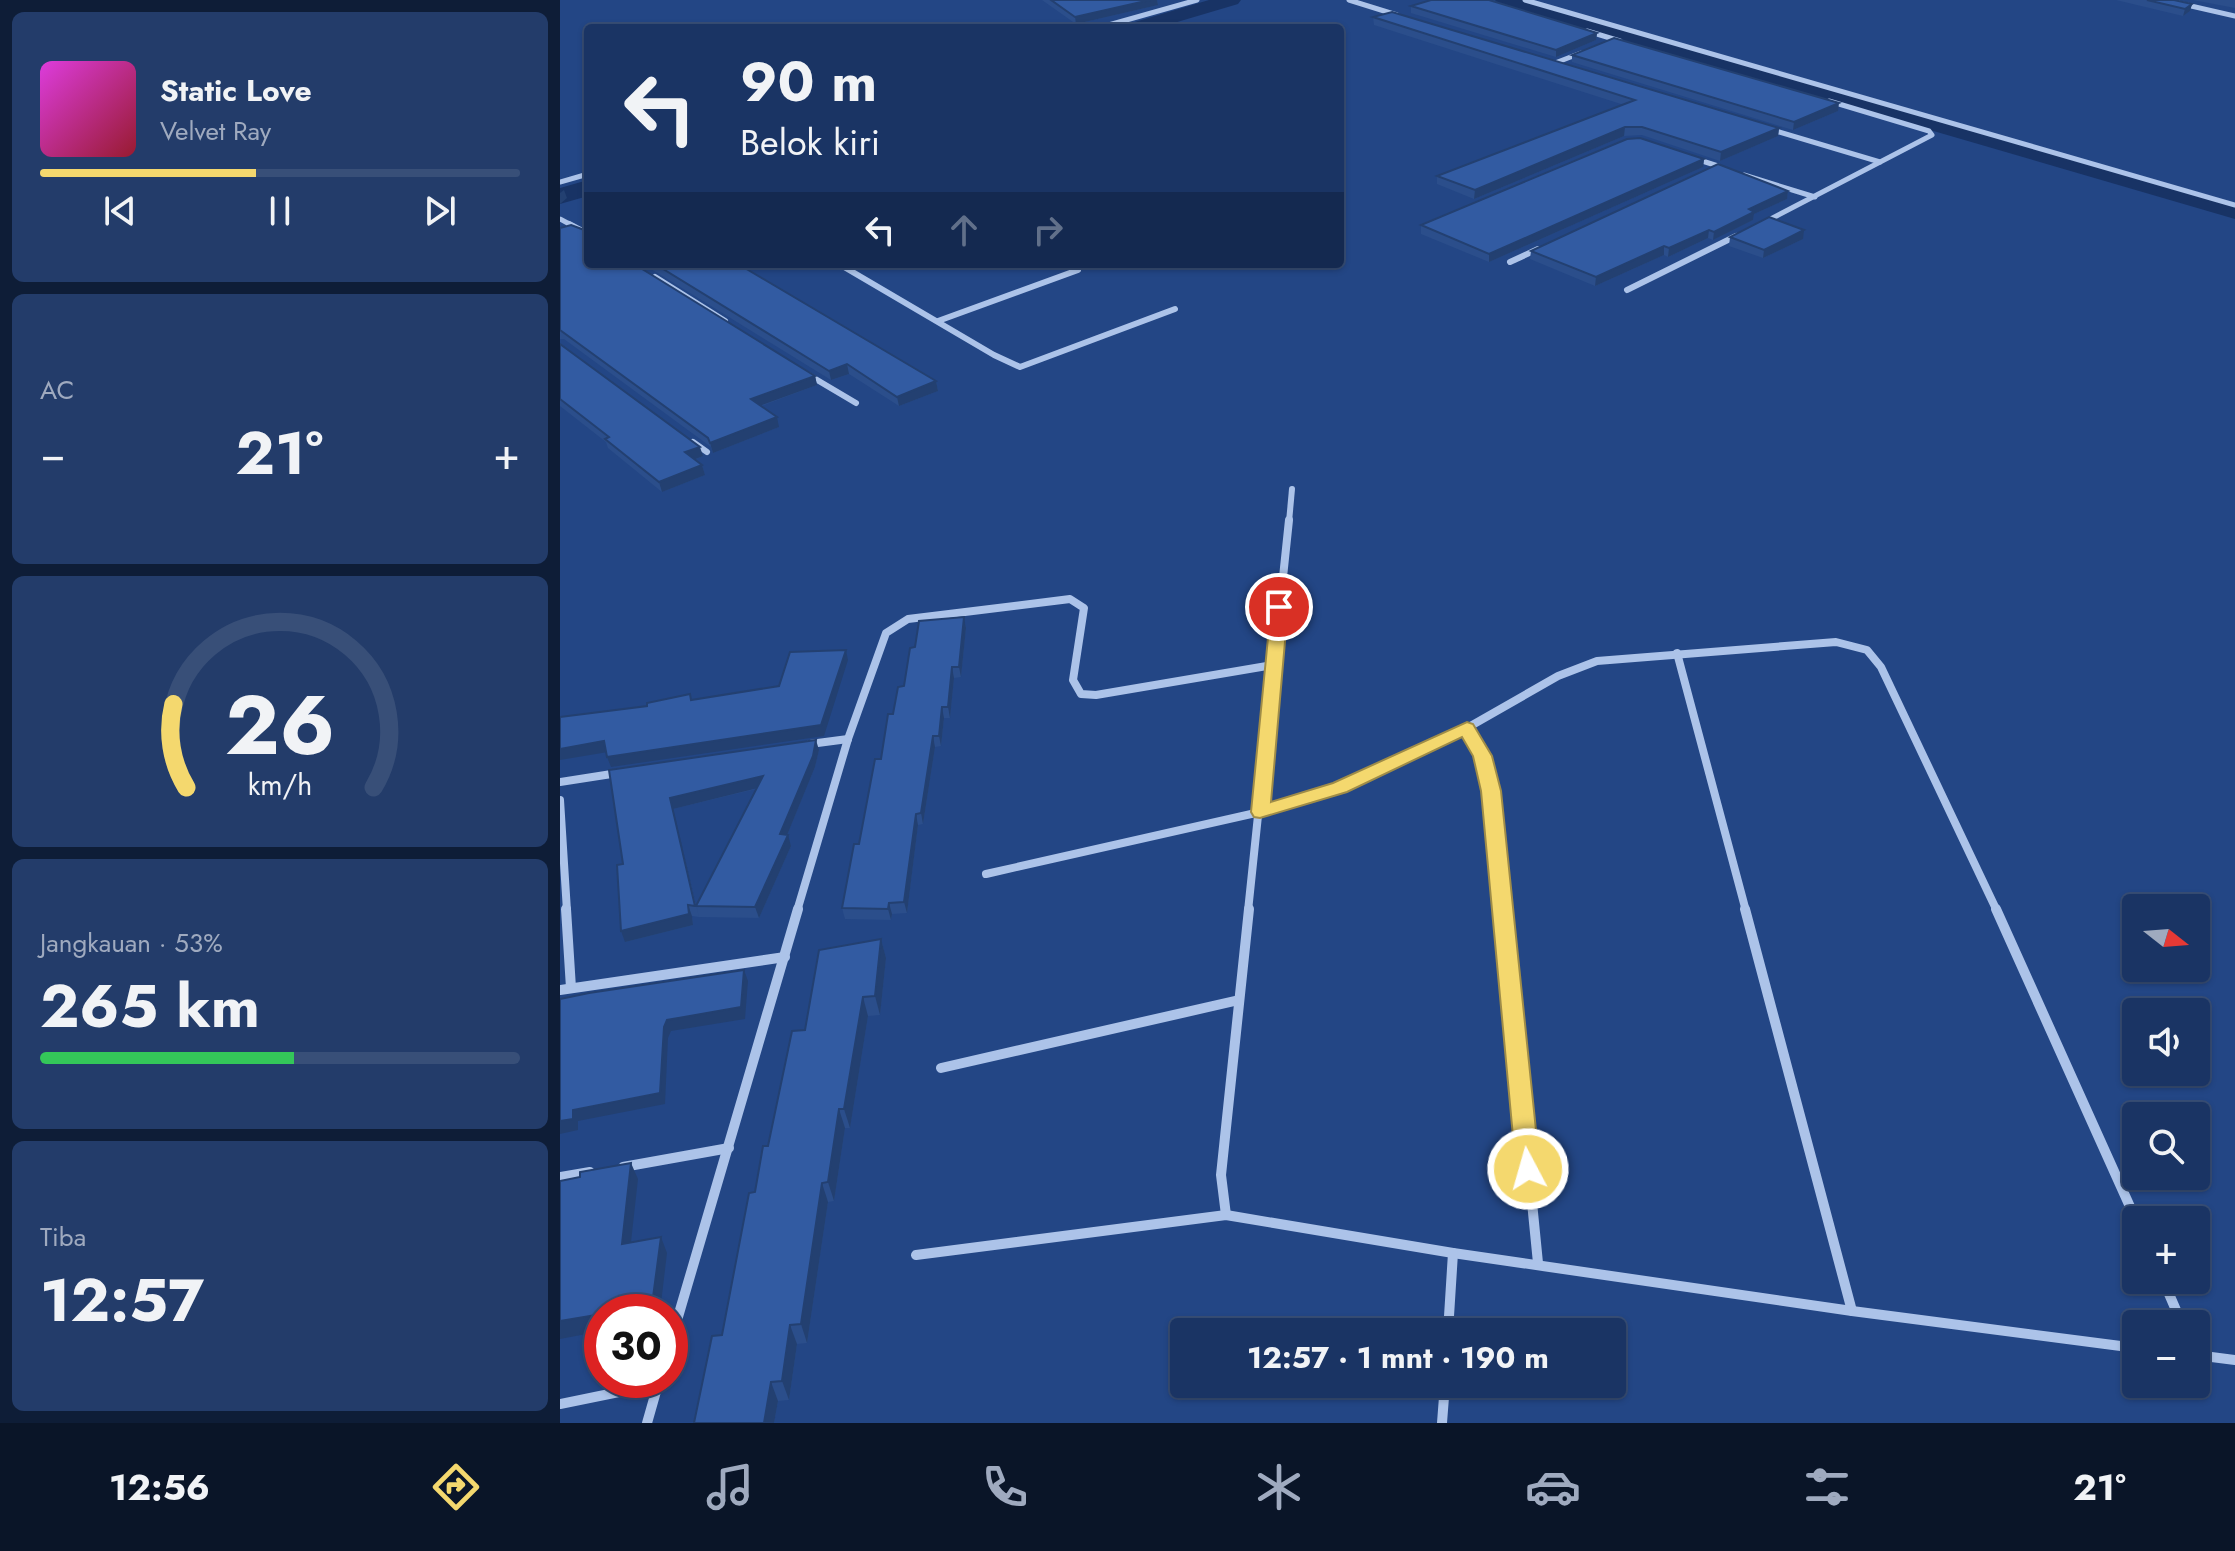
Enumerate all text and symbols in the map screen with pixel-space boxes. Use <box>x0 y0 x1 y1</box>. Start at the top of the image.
text: 90 m <box>740 41 877 122</box>
icon: left <box>608 56 712 160</box>
text: Static Love <box>160 69 312 112</box>
text: Velvet Ray <box>160 112 271 150</box>
text: Belok kiri <box>740 116 880 168</box>
icon: previous <box>98 189 142 233</box>
icon: pause <box>258 189 302 233</box>
icon: next <box>418 189 462 233</box>
icon: left <box>858 208 902 252</box>
icon: ahead <box>942 208 986 252</box>
icon: right <box>1026 208 1070 252</box>
text: AC <box>40 371 74 409</box>
text: 21° <box>236 410 323 497</box>
text: − <box>40 422 66 486</box>
text: + <box>493 422 520 486</box>
pin <box>1245 573 1313 641</box>
icon: arrive <box>1257 585 1301 629</box>
text: 26 <box>225 664 335 784</box>
text: km/h <box>248 764 312 806</box>
north arrow <box>2122 894 2210 982</box>
map controls <box>2122 894 2210 1398</box>
text: Jangkauan · 53% <box>40 924 223 962</box>
text: 265 km <box>40 963 260 1050</box>
button: sound <box>2122 998 2210 1086</box>
button: search <box>2122 1102 2210 1190</box>
position arrow <box>1486 1127 1570 1211</box>
button: + <box>2122 1206 2210 1294</box>
text: Tiba <box>40 1218 86 1256</box>
text: 12:57 <box>40 1257 204 1344</box>
speed limit sign: 30 <box>584 1294 688 1398</box>
button: − <box>2122 1310 2210 1398</box>
text: 12:57 · 1 mnt · 190 m <box>1247 1336 1549 1379</box>
icon: directions <box>428 1459 484 1515</box>
icon: music <box>702 1459 758 1515</box>
icon: phone <box>977 1459 1033 1515</box>
icon: climate <box>1251 1459 1307 1515</box>
icon: car <box>1525 1459 1581 1515</box>
icon: filters <box>1799 1459 1855 1515</box>
text: 12:56 <box>109 1461 210 1513</box>
text: 21° <box>2073 1461 2126 1513</box>

